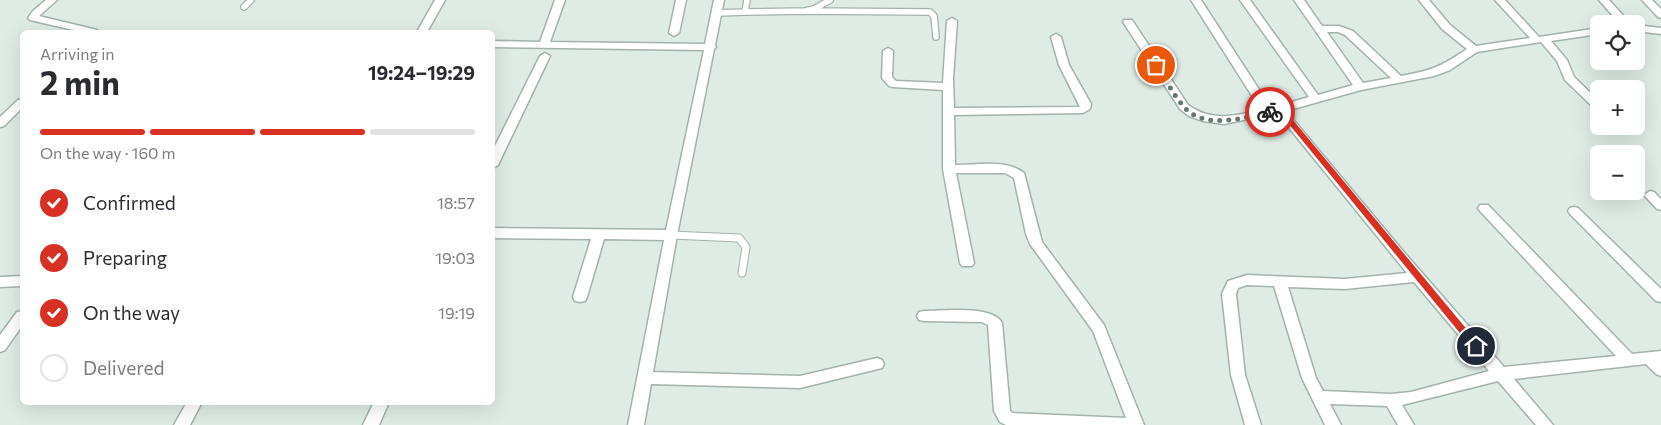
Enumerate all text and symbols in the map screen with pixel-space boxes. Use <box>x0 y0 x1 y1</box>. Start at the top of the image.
map controls <box>1590 15 1645 200</box>
button: locate <box>1590 15 1645 70</box>
text: Arriving in <box>40 44 114 63</box>
pin <box>1135 44 1177 86</box>
icon: bag <box>1142 51 1170 79</box>
text: 19:24–19:29 <box>368 61 475 84</box>
text: 2 min <box>40 62 120 102</box>
button: + <box>1590 80 1645 135</box>
courier <box>1245 87 1295 137</box>
icon: bike <box>1256 98 1284 126</box>
text: On the way · 160 m <box>40 143 176 162</box>
button: − <box>1590 145 1645 200</box>
icon: check <box>40 189 68 217</box>
text: Confirmed <box>83 191 176 214</box>
text: 18:57 <box>437 193 475 212</box>
icon: check <box>40 244 68 272</box>
text: Preparing <box>83 246 167 269</box>
text: 19:03 <box>435 248 475 267</box>
icon: check <box>40 299 68 327</box>
text: On the way <box>83 301 180 324</box>
text: 19:19 <box>438 303 475 322</box>
pin <box>1455 325 1497 367</box>
icon: home <box>1462 332 1490 360</box>
text: Delivered <box>83 356 164 379</box>

